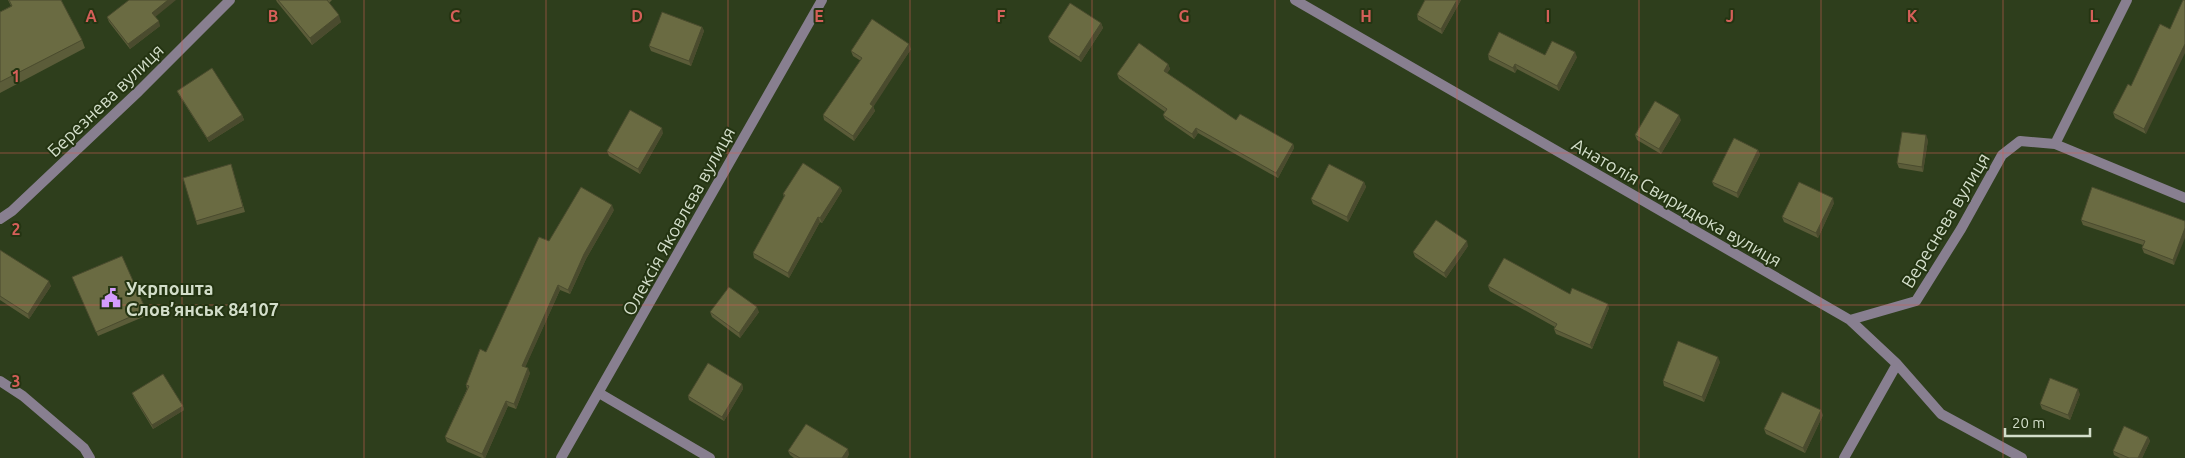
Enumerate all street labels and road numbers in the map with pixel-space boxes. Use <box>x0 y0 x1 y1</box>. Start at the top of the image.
street label: Березнева вулиця <box>43 39 167 161</box>
street label: Олексія Яковлєва вулиця <box>618 123 738 319</box>
street label: Анатолія Свиридюка вулиця <box>1569 134 1785 270</box>
street label: Вереснева вулиця <box>1897 149 1993 291</box>

